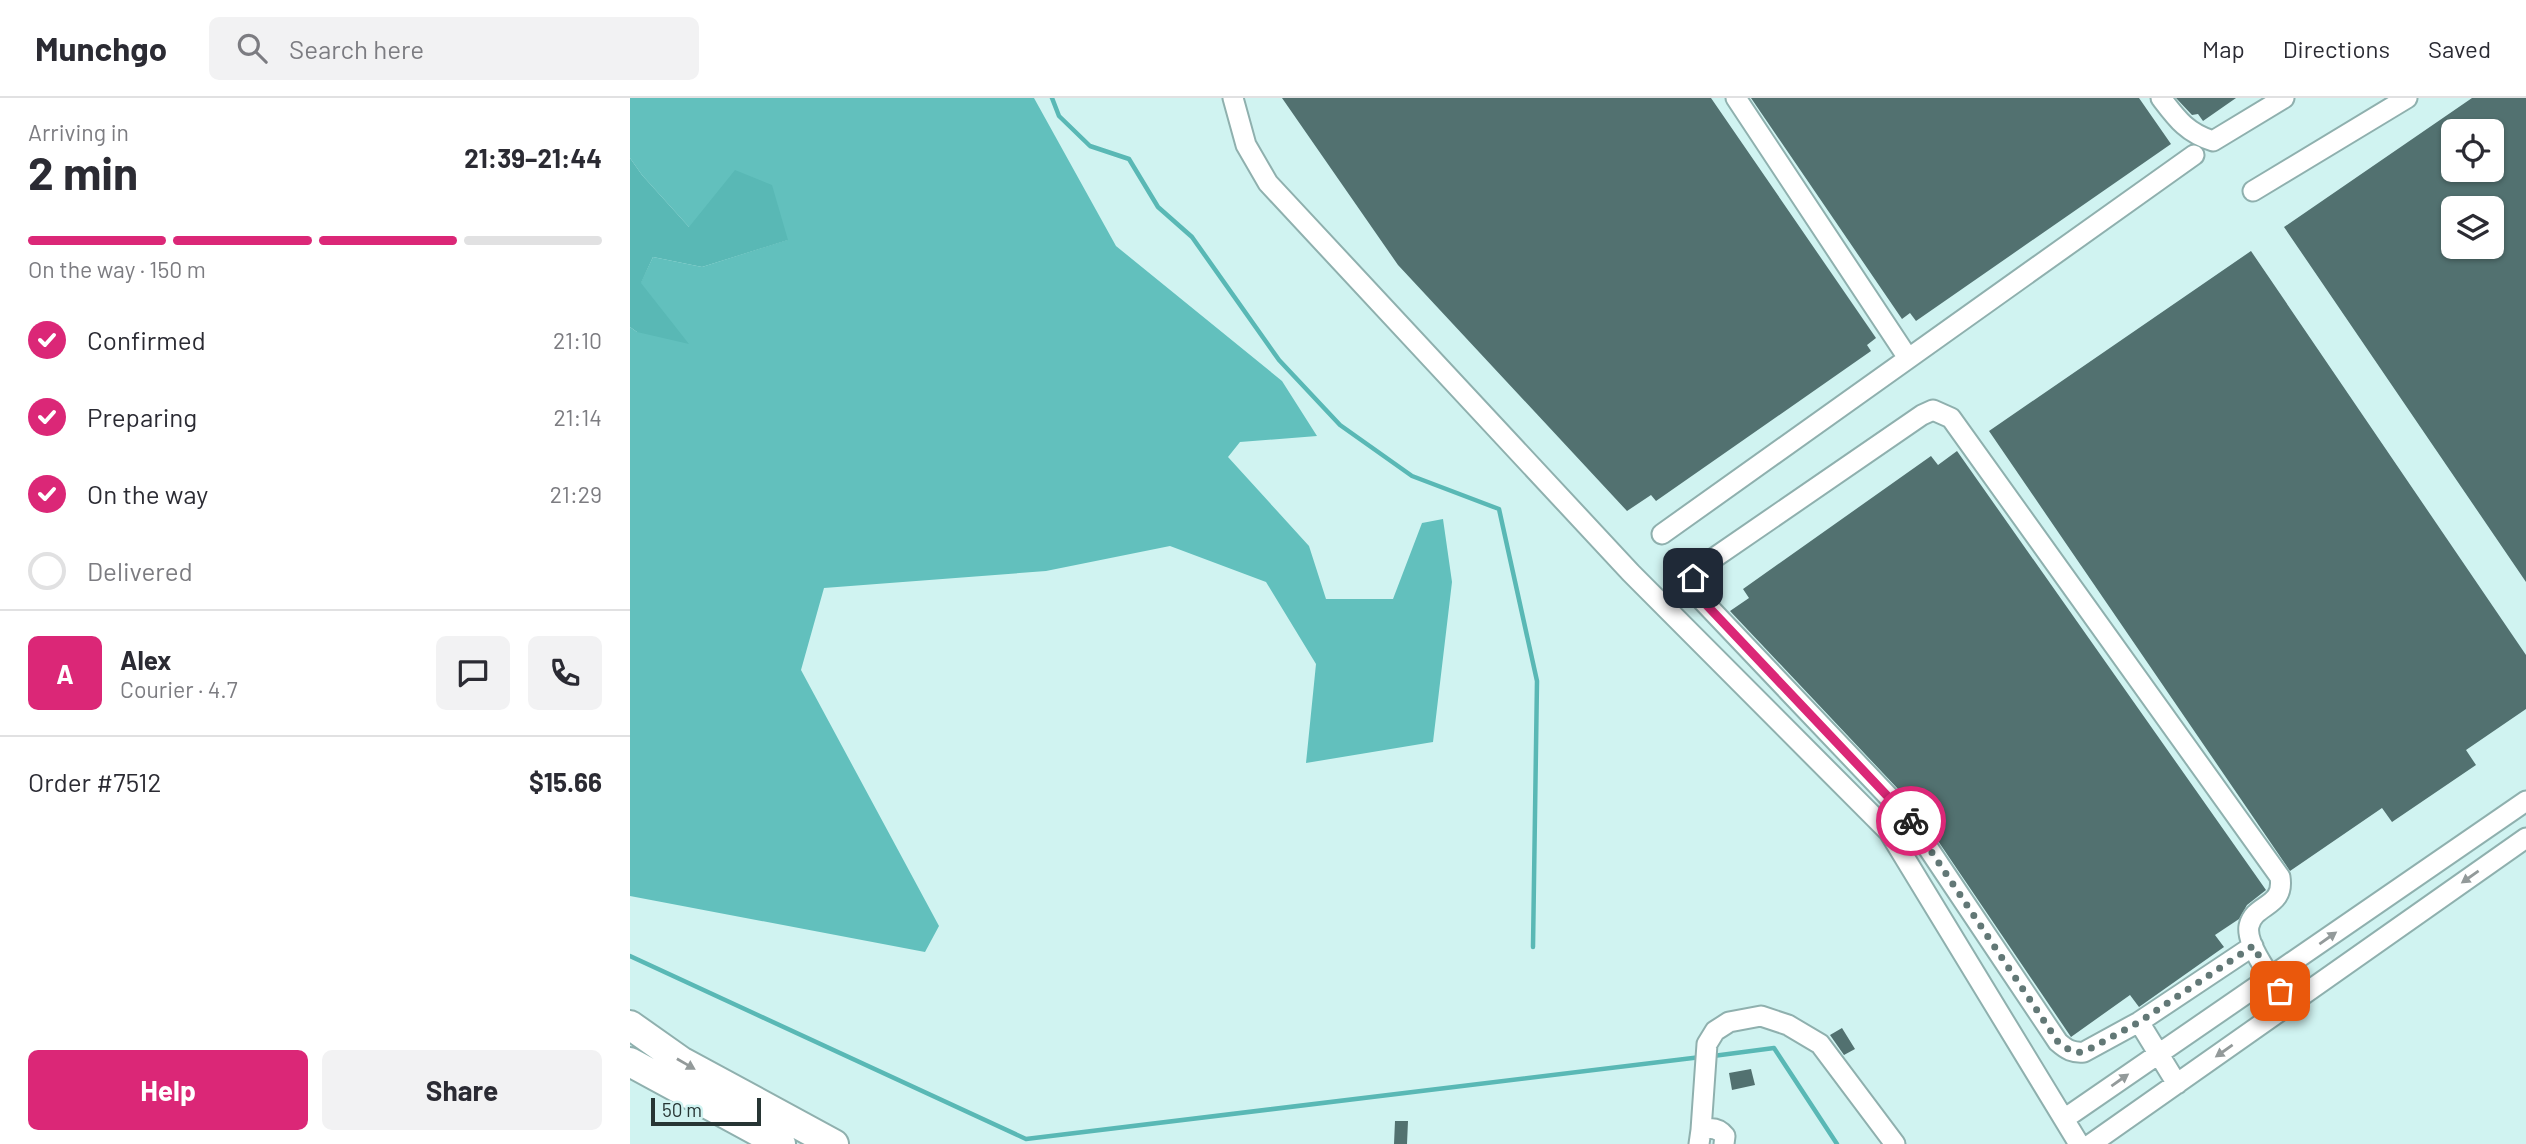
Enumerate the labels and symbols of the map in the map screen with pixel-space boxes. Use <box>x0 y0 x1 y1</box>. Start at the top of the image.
pin <box>1663 548 1723 608</box>
courier <box>1876 786 1946 856</box>
one-way arrow <box>2461 870 2479 884</box>
one-way arrow <box>2318 931 2338 944</box>
pin <box>2250 961 2310 1021</box>
one-way arrow <box>2215 1044 2233 1058</box>
one-way arrow <box>677 1057 696 1070</box>
one-way arrow <box>2111 1074 2130 1087</box>
scale bar <box>651 1095 761 1127</box>

